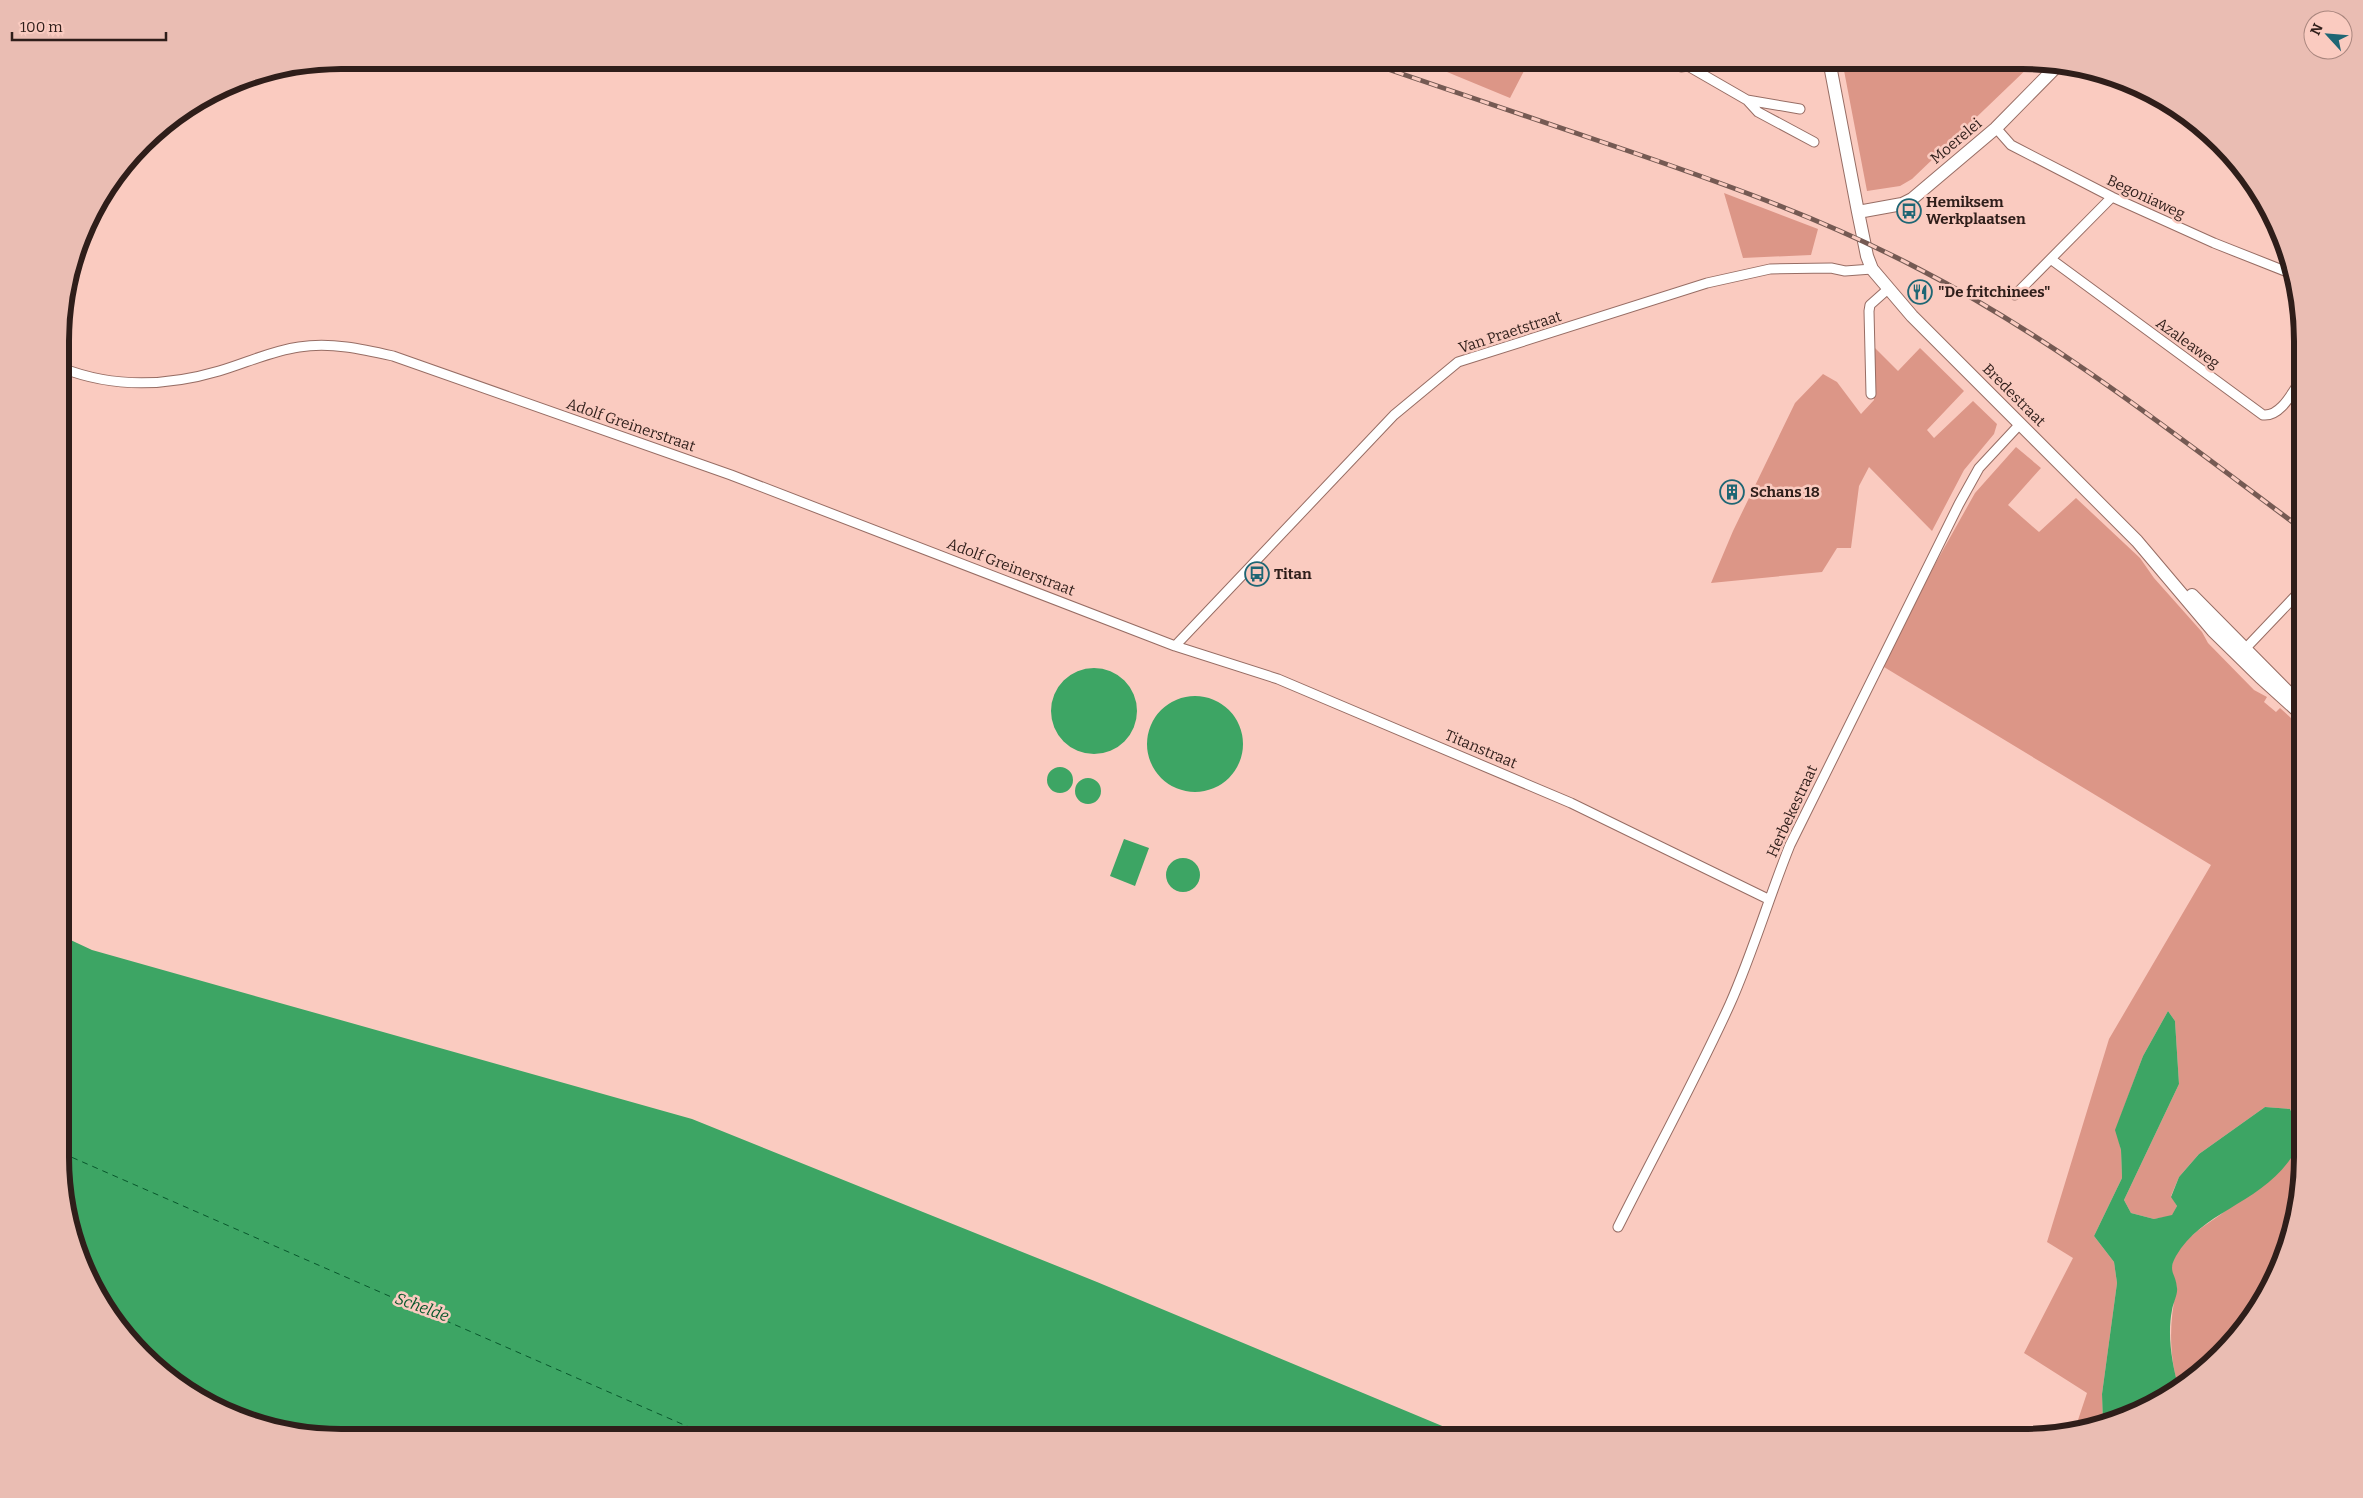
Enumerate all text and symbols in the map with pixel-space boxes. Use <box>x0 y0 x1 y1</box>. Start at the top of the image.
scale bar <box>12 10 166 42</box>
north arrow <box>2303 10 2353 60</box>
text: 100 m <box>20 18 63 36</box>
text: N <box>2307 21 2327 38</box>
street label: Moerelei <box>1927 114 1986 168</box>
street label: Begoniaweg <box>2104 171 2188 223</box>
place label: Hemiksem Werkplaatsen <box>1926 193 2026 228</box>
bus stop icon: Hemiksem Werkplaatsen <box>1896 198 1922 224</box>
restaurant icon: "De fritchinees" <box>1907 279 1933 305</box>
place label: "De fritchinees" <box>1938 283 2051 301</box>
street label: Van Praetstraat <box>1456 307 1564 357</box>
street label: Azaleaweg <box>2153 314 2223 372</box>
street label: Bredestraat <box>1979 360 2050 431</box>
street label: Adolf Greinerstraat <box>564 394 698 456</box>
building icon: Schans 18 <box>1719 479 1745 505</box>
place label: Schans 18 <box>1750 483 1820 501</box>
street label: Adolf Greinerstraat <box>945 534 1078 600</box>
bus stop icon: Titan <box>1244 561 1270 587</box>
place label: Titan <box>1274 565 1312 583</box>
street label: Titanstraat <box>1442 726 1520 772</box>
street label: Herbekestraat <box>1763 761 1822 860</box>
water label: Schelde <box>393 1289 451 1325</box>

